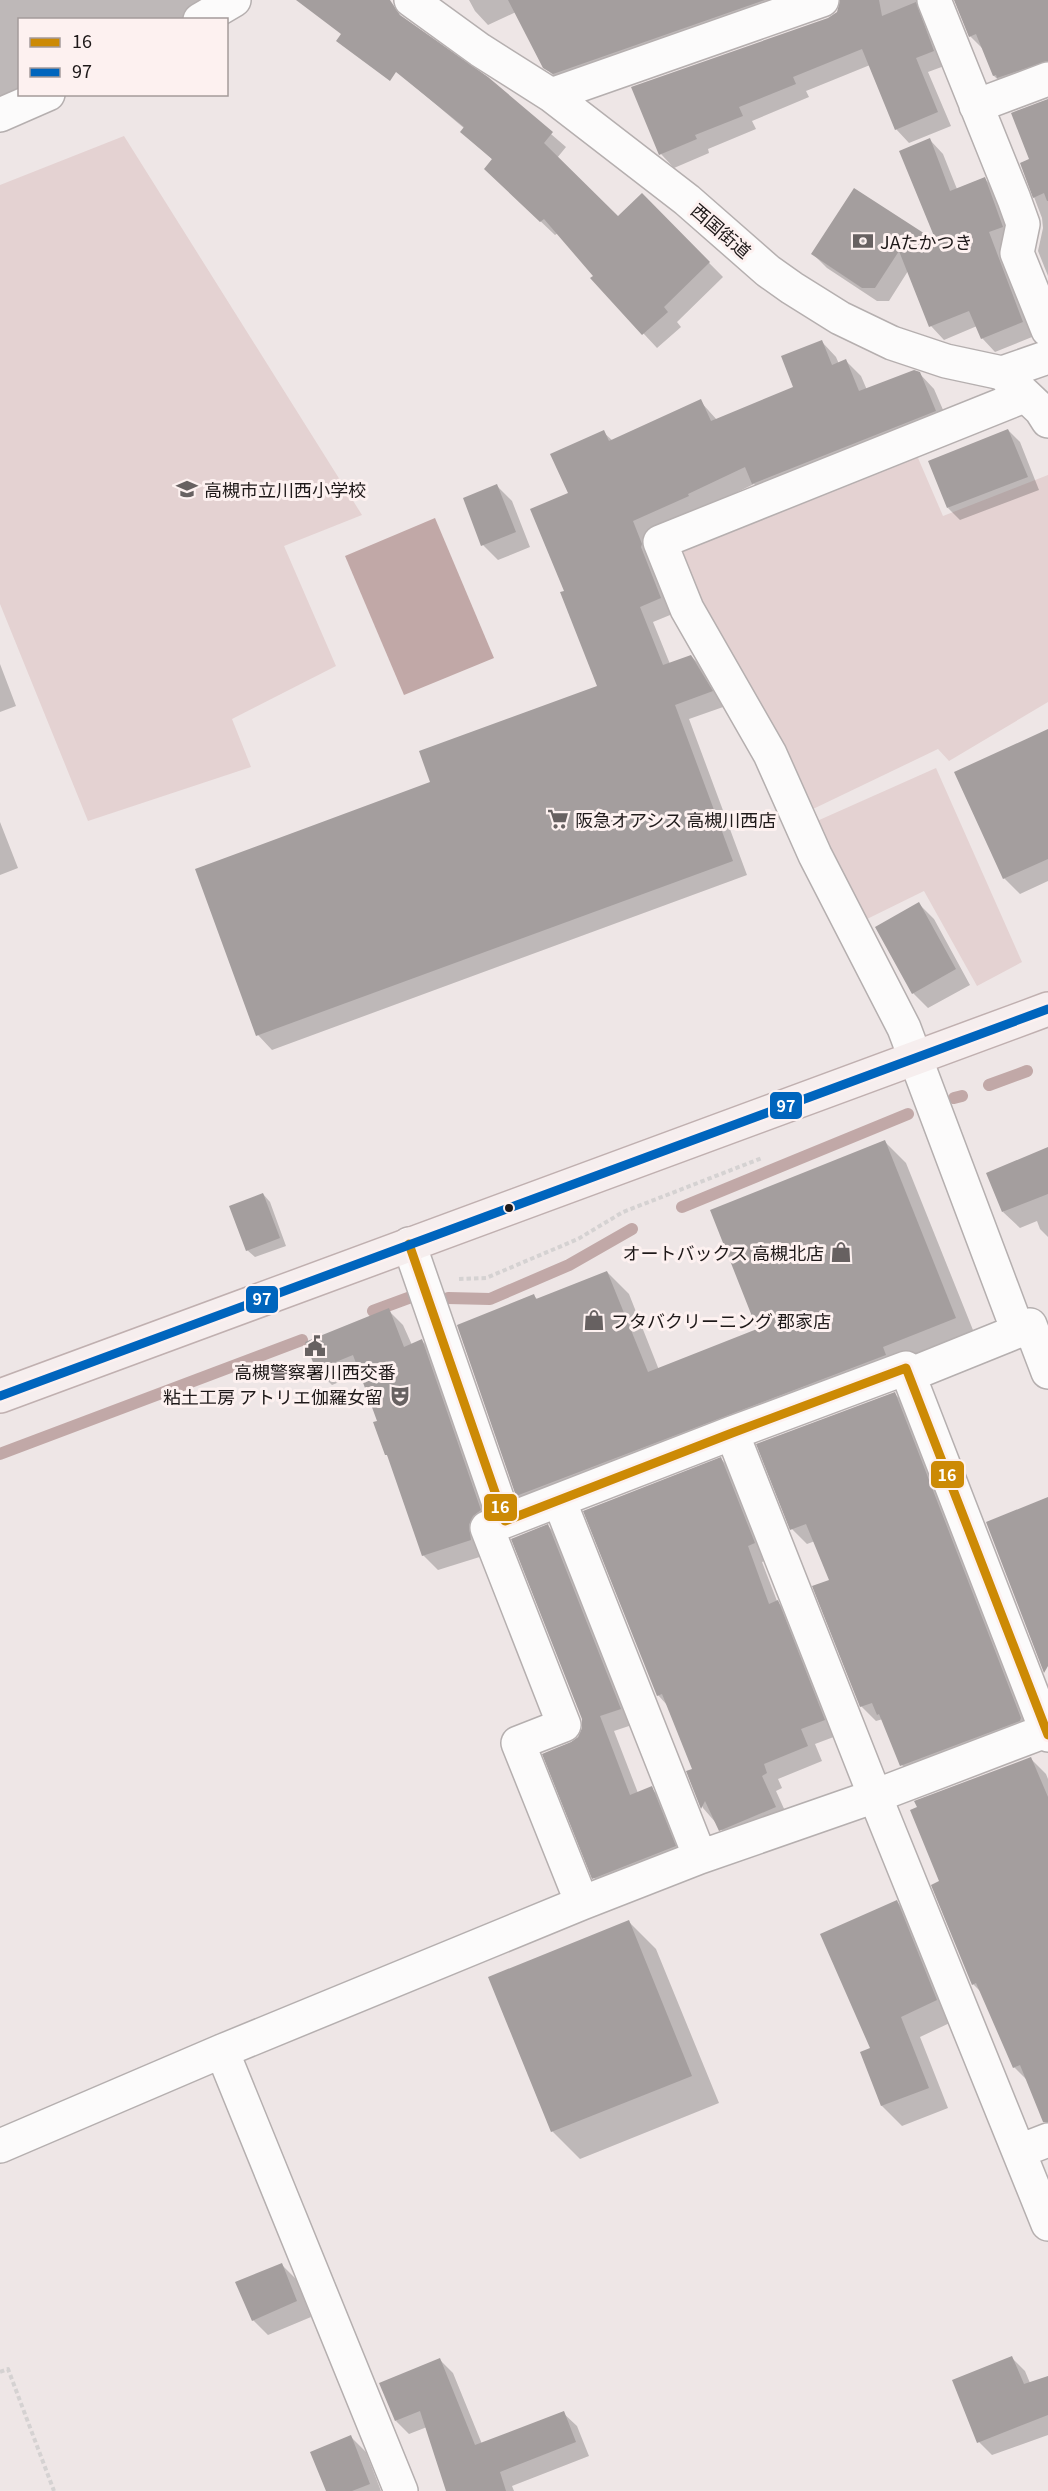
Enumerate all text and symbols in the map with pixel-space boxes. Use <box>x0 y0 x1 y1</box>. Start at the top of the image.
legend <box>18 18 228 96</box>
text: 16 <box>72 27 92 53</box>
text: 97 <box>72 57 92 83</box>
street label: 西国街道 <box>686 197 758 263</box>
place label: JAたかつき <box>880 228 973 254</box>
bank icon: JAたかつき <box>851 229 875 253</box>
place label: 高槻市立川西小学校 <box>204 476 366 502</box>
school or university icon: 高槻市立川西小学校 <box>175 477 199 501</box>
place label: 阪急オアシス 高槻川西店 <box>575 806 776 832</box>
supermarket icon: 阪急オアシス 高槻川西店 <box>546 807 570 831</box>
line badge: 97 <box>769 1091 803 1120</box>
text: 97 <box>777 1093 795 1117</box>
unlabelled marker <box>503 1202 515 1214</box>
place label: オートバックス 高槻北店 <box>623 1239 824 1265</box>
shop icon: オートバックス 高槻北店 <box>829 1240 853 1264</box>
line badge: 97 <box>245 1285 279 1314</box>
text: 97 <box>253 1286 271 1310</box>
place label: フタバクリーニング 郡家店 <box>611 1307 831 1333</box>
shop icon: フタバクリーニング 郡家店 <box>582 1308 606 1332</box>
public building icon: 高槻警察署川西交番 <box>303 1334 327 1358</box>
place label: 高槻警察署川西交番 <box>234 1358 396 1384</box>
place label: 粘土工房 アトリエ伽羅女留 <box>163 1383 383 1409</box>
theatre icon: 粘土工房 アトリエ伽羅女留 <box>388 1384 412 1408</box>
line badge: 16 <box>930 1460 965 1489</box>
text: 16 <box>938 1462 956 1486</box>
line badge: 16 <box>483 1493 518 1522</box>
text: 16 <box>491 1494 509 1518</box>

